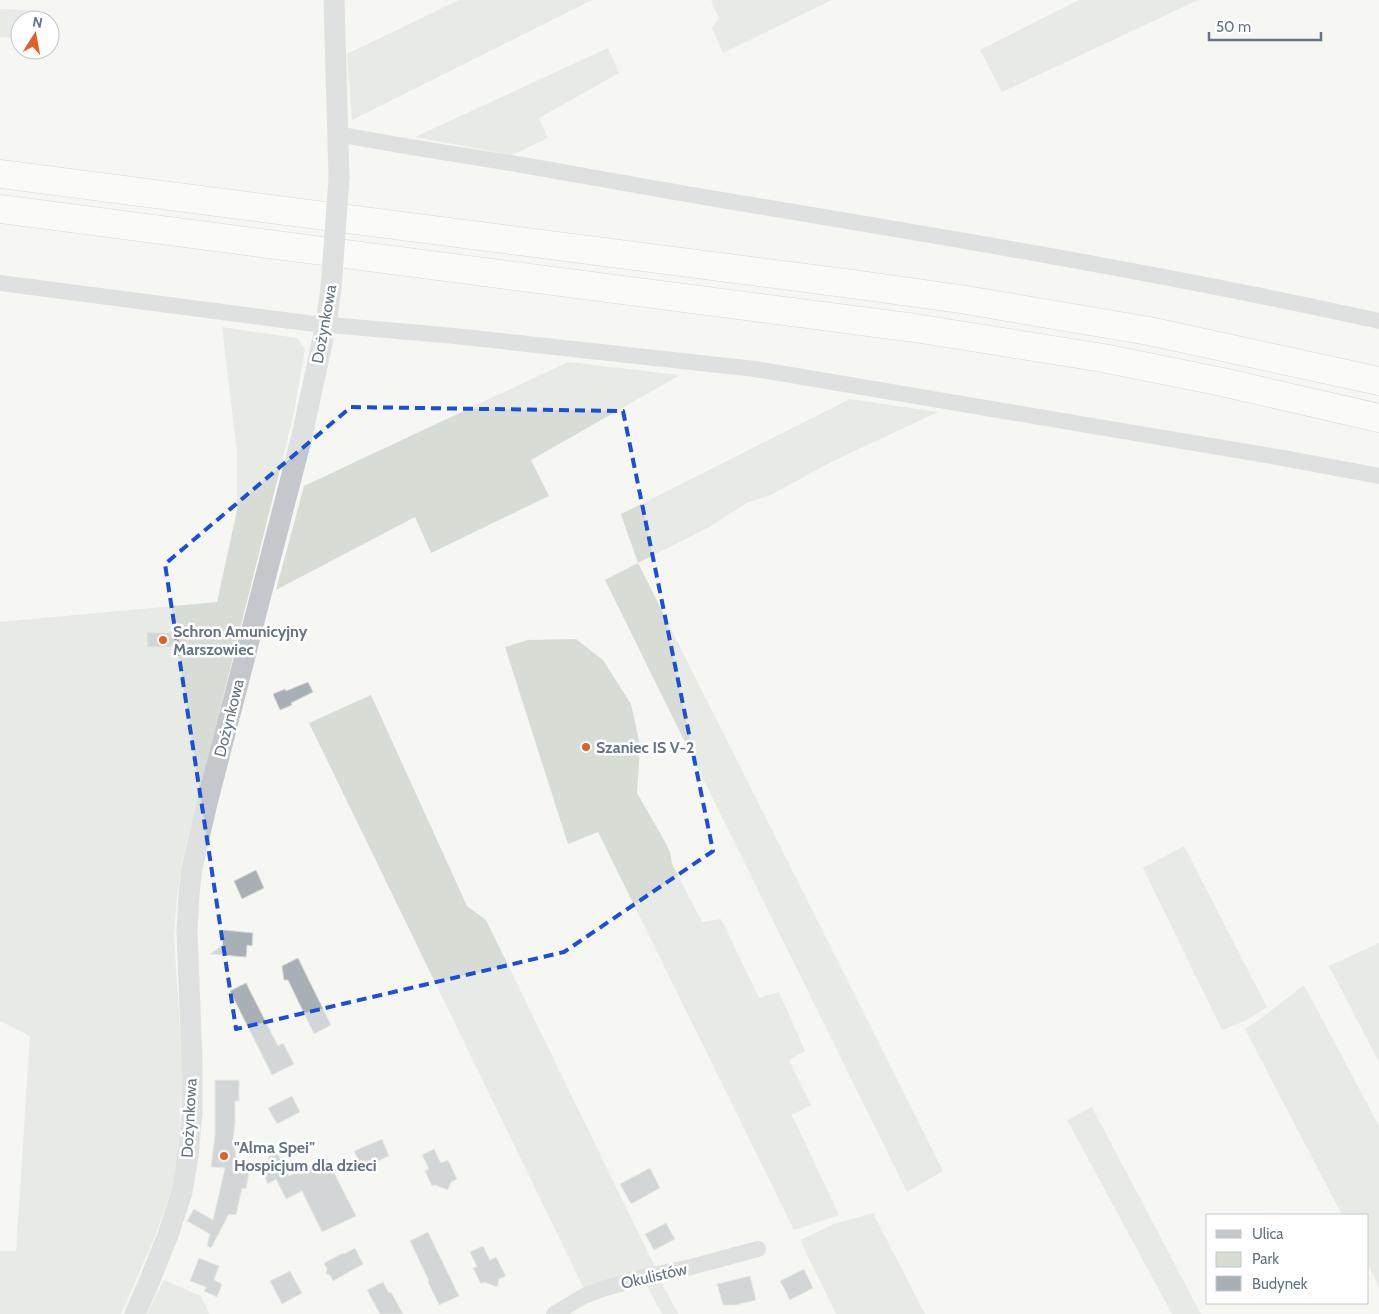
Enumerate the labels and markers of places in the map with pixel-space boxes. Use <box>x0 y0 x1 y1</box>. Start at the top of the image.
place label: Schron Amunicyjny Marszowiec <box>173 622 308 659</box>
marker: Schron Amunicyjny Marszowiec <box>157 634 169 646</box>
place label: Szaniec IS V-2 <box>596 738 694 757</box>
marker: Szaniec IS V-2 <box>580 741 592 753</box>
place label: "Alma Spei" Hospicjum dla dzieci <box>234 1138 377 1175</box>
marker: "Alma Spei" Hospicjum dla dzieci <box>218 1150 230 1162</box>

